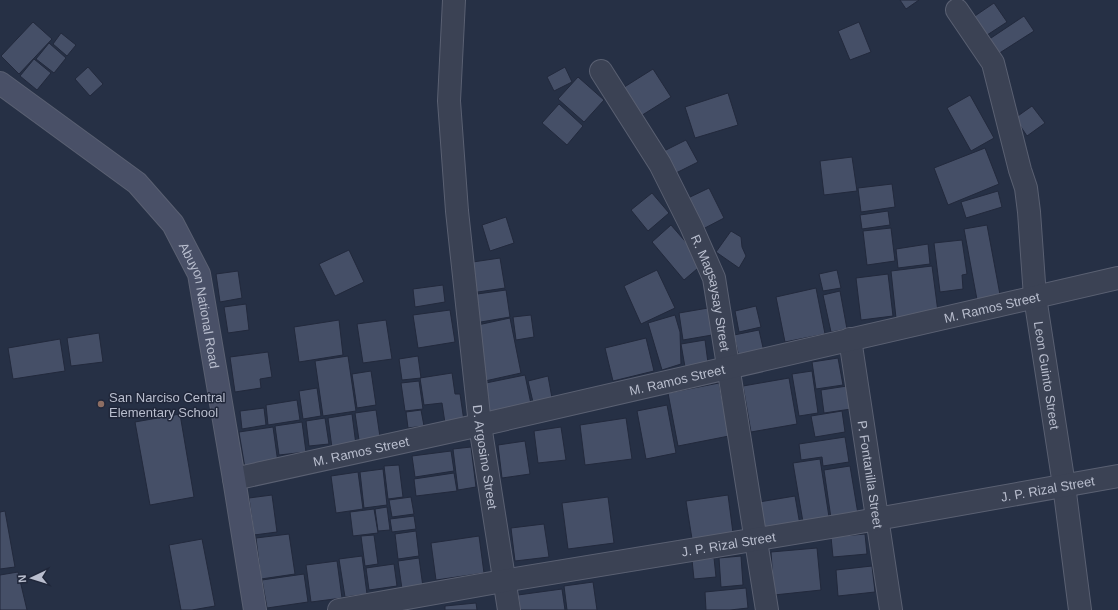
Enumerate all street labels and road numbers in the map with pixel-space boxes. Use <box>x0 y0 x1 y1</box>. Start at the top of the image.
street label: R. Magsaysay Street <box>688 232 733 353</box>
street label: Abuyon National Road <box>176 240 222 370</box>
street label: M. Ramos Street <box>943 289 1041 326</box>
street label: Leon Guinto Street <box>1031 320 1062 431</box>
street label: M. Ramos Street <box>628 362 727 398</box>
street label: D. Argosino Street <box>470 404 500 511</box>
street label: P. Fontanilla Street <box>854 420 886 530</box>
street label: M. Ramos Street <box>312 434 411 469</box>
street label: J. P. Rizal Street <box>1000 473 1096 505</box>
street label: J. P. Rizal Street <box>680 529 777 560</box>

